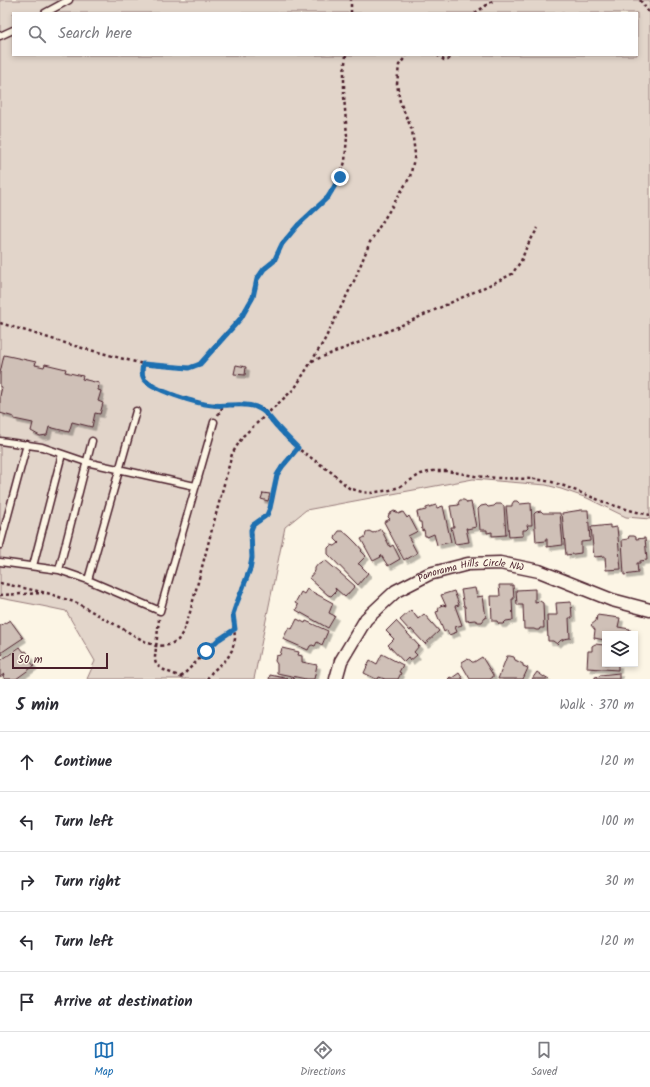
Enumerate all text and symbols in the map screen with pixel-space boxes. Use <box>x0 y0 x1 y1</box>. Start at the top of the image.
search box <box>12 12 638 56</box>
text: Search here <box>58 22 132 46</box>
icon: search <box>26 23 48 45</box>
route end <box>331 168 349 186</box>
street label: Panorama Hills Circle NW <box>415 555 526 587</box>
map controls <box>602 631 638 667</box>
button: layers <box>602 631 638 667</box>
route start <box>197 642 215 660</box>
scale bar <box>12 651 108 670</box>
text: 50 m <box>18 651 43 669</box>
text: 5 min <box>16 692 59 719</box>
text: Walk · 370 m <box>559 695 634 716</box>
text: Continue <box>54 750 112 774</box>
icon: ahead <box>16 751 38 773</box>
text: 120 m <box>600 751 634 772</box>
text: Turn left <box>54 810 114 834</box>
icon: left <box>16 811 38 833</box>
text: 100 m <box>601 811 634 832</box>
text: Turn right <box>54 870 121 894</box>
icon: right <box>16 871 38 893</box>
text: 30 m <box>605 871 634 892</box>
text: Turn left <box>54 930 114 954</box>
icon: left <box>16 931 38 953</box>
text: 120 m <box>600 931 634 952</box>
text: Arrive at destination <box>54 990 193 1014</box>
icon: arrive <box>16 991 38 1013</box>
tab: Map <box>93 1039 115 1081</box>
tab: Directions <box>300 1039 346 1081</box>
tab: Saved <box>531 1039 557 1081</box>

